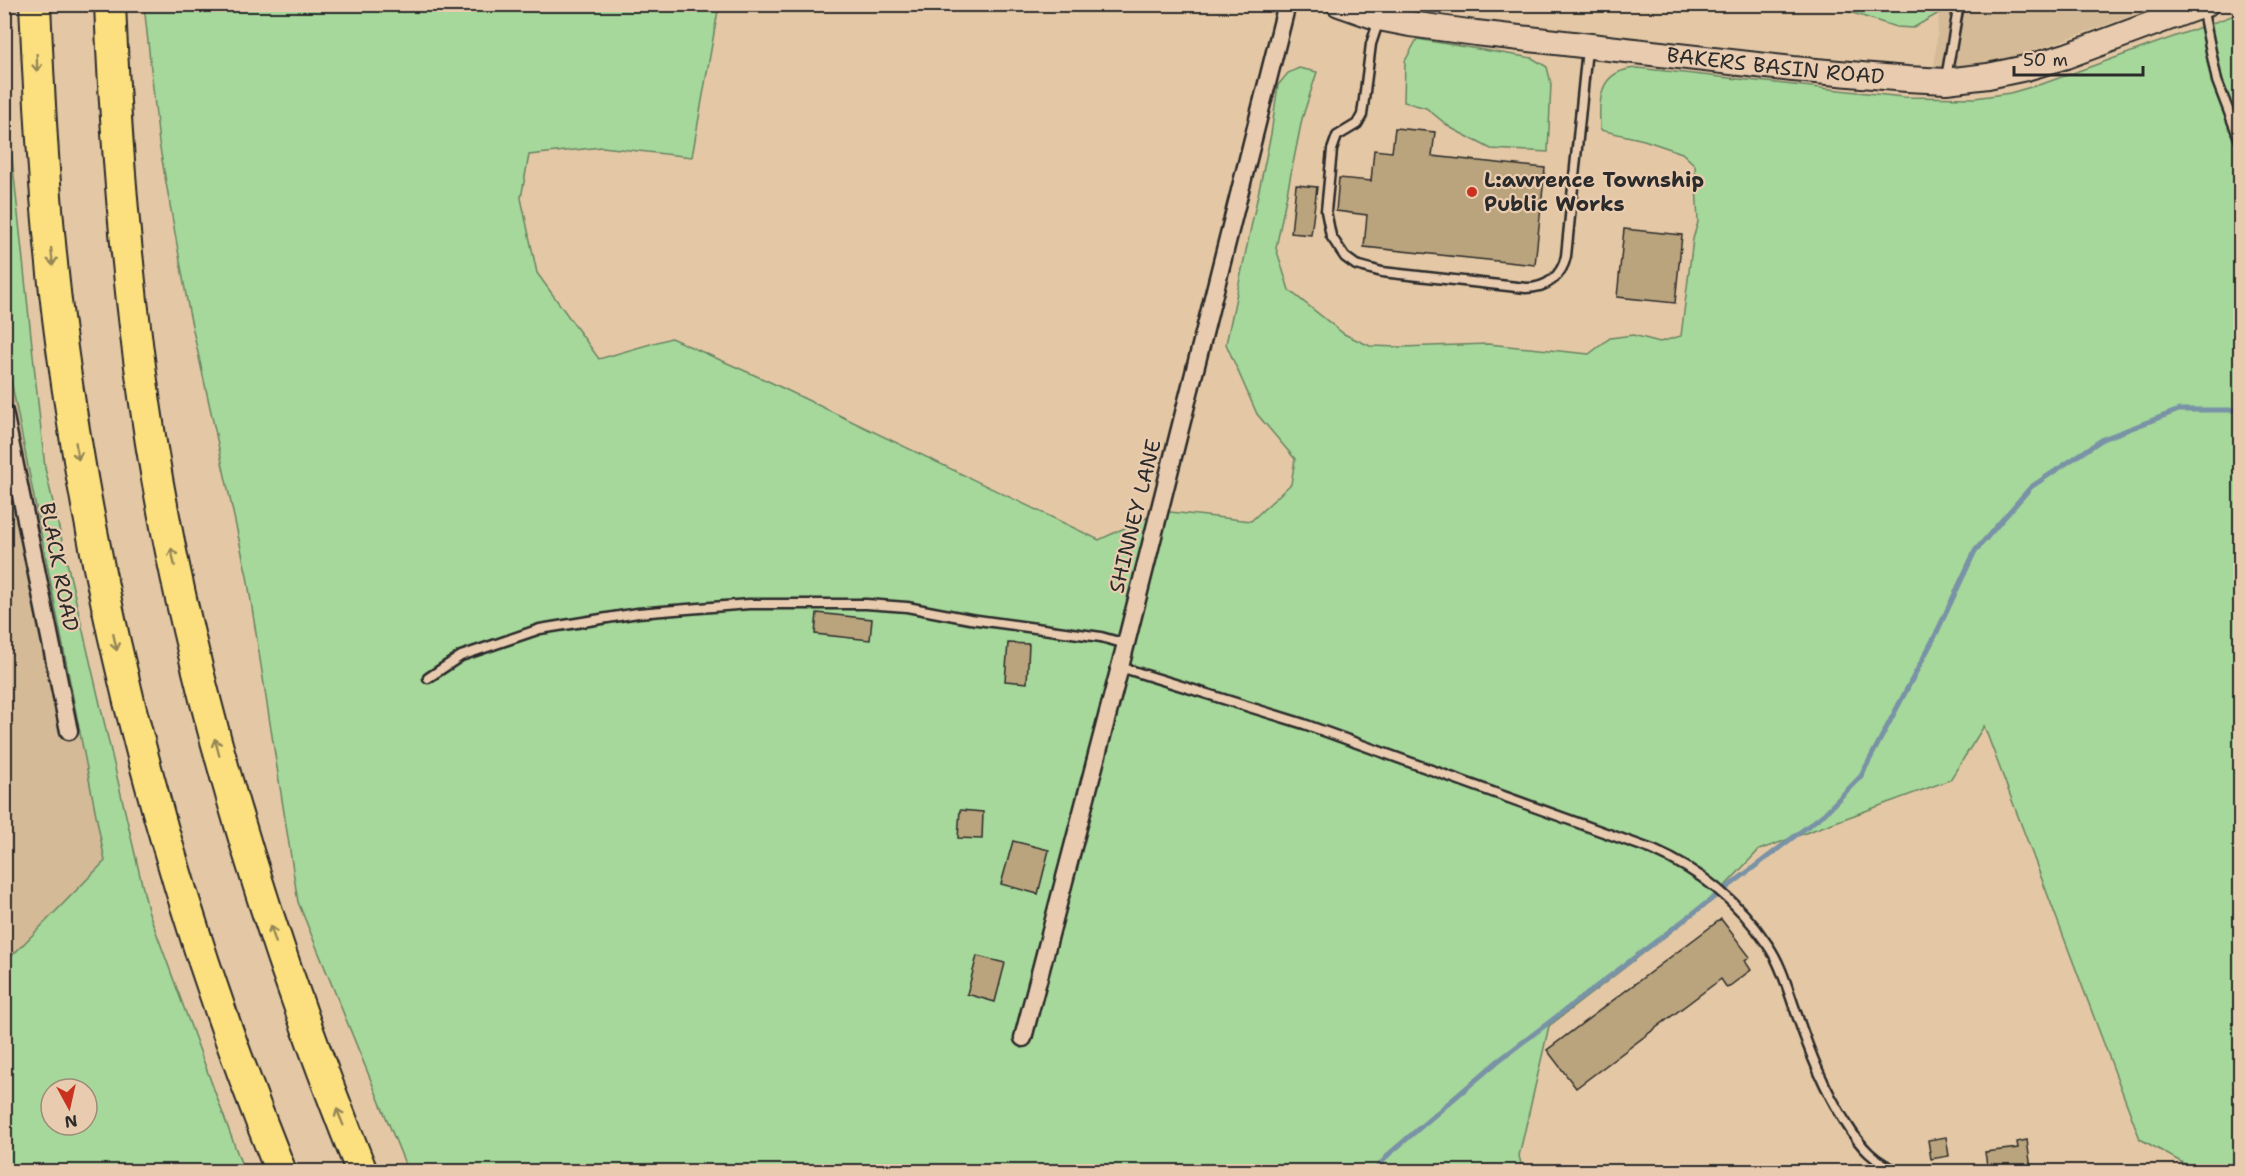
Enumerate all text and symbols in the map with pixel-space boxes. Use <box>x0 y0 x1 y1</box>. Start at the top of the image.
scale bar <box>2014 39 2143 77</box>
street label: BAKERS BASIN ROAD <box>1665 41 1886 91</box>
text: 50 m <box>2023 48 2068 72</box>
one-way arrow <box>32 52 43 72</box>
place label: L:awrence Township Public Works <box>1484 166 1704 218</box>
marker: L:awrence Township Public Works <box>1465 185 1479 199</box>
one-way arrow <box>47 247 58 267</box>
street label: SHINNEY LANE <box>1102 436 1168 596</box>
one-way arrow <box>72 440 83 460</box>
street label: BLACK ROAD <box>33 500 85 634</box>
one-way arrow <box>167 548 178 568</box>
one-way arrow <box>109 632 121 651</box>
one-way arrow <box>211 738 223 757</box>
one-way arrow <box>266 925 277 944</box>
north arrow <box>39 1077 99 1137</box>
one-way arrow <box>334 1109 345 1127</box>
text: N <box>63 1110 79 1133</box>

